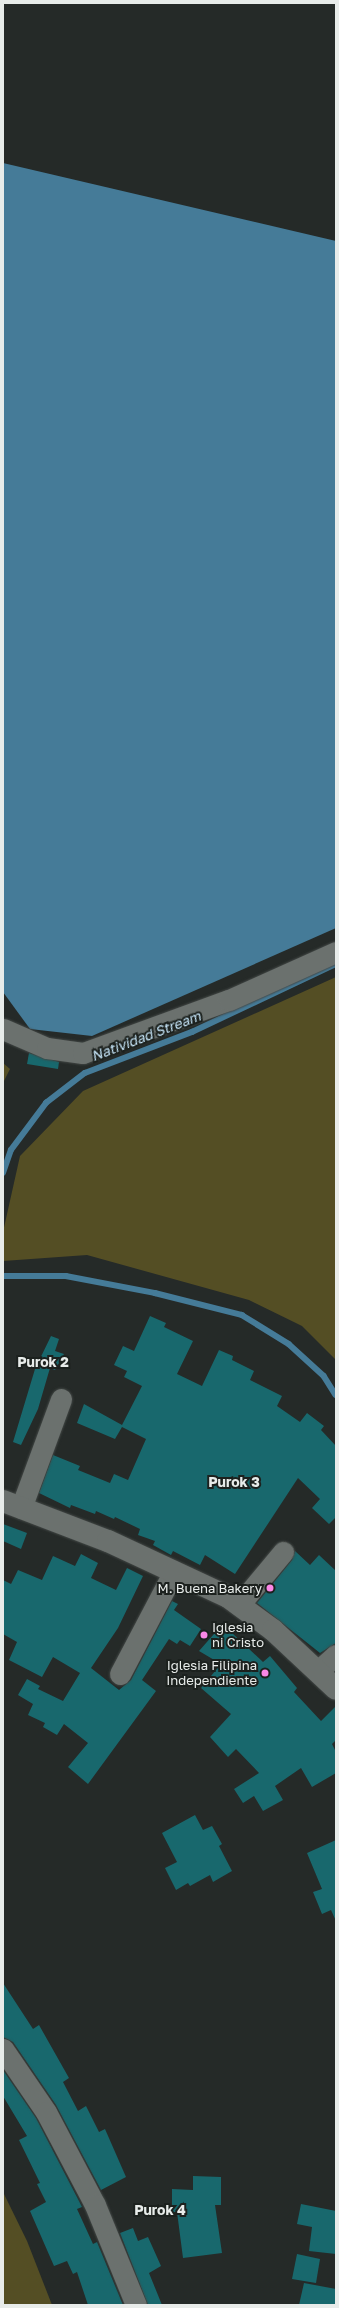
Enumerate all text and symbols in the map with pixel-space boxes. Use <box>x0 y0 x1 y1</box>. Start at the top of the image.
water label: Natividad Stream <box>89 1007 203 1065</box>
district label: Purok 2 <box>17 1354 69 1370</box>
district label: Purok 3 <box>208 1474 260 1490</box>
place label: M. Buena Bakery <box>158 1580 262 1596</box>
marker: M. Buena Bakery <box>265 1583 275 1593</box>
place label: Iglesia ni Cristo <box>212 1620 264 1651</box>
marker: Iglesia ni Cristo <box>199 1630 209 1640</box>
place label: Iglesia Filipina Independiente <box>166 1658 257 1689</box>
marker: Iglesia Filipina Independiente <box>260 1668 270 1678</box>
district label: Purok 4 <box>134 2202 186 2218</box>

